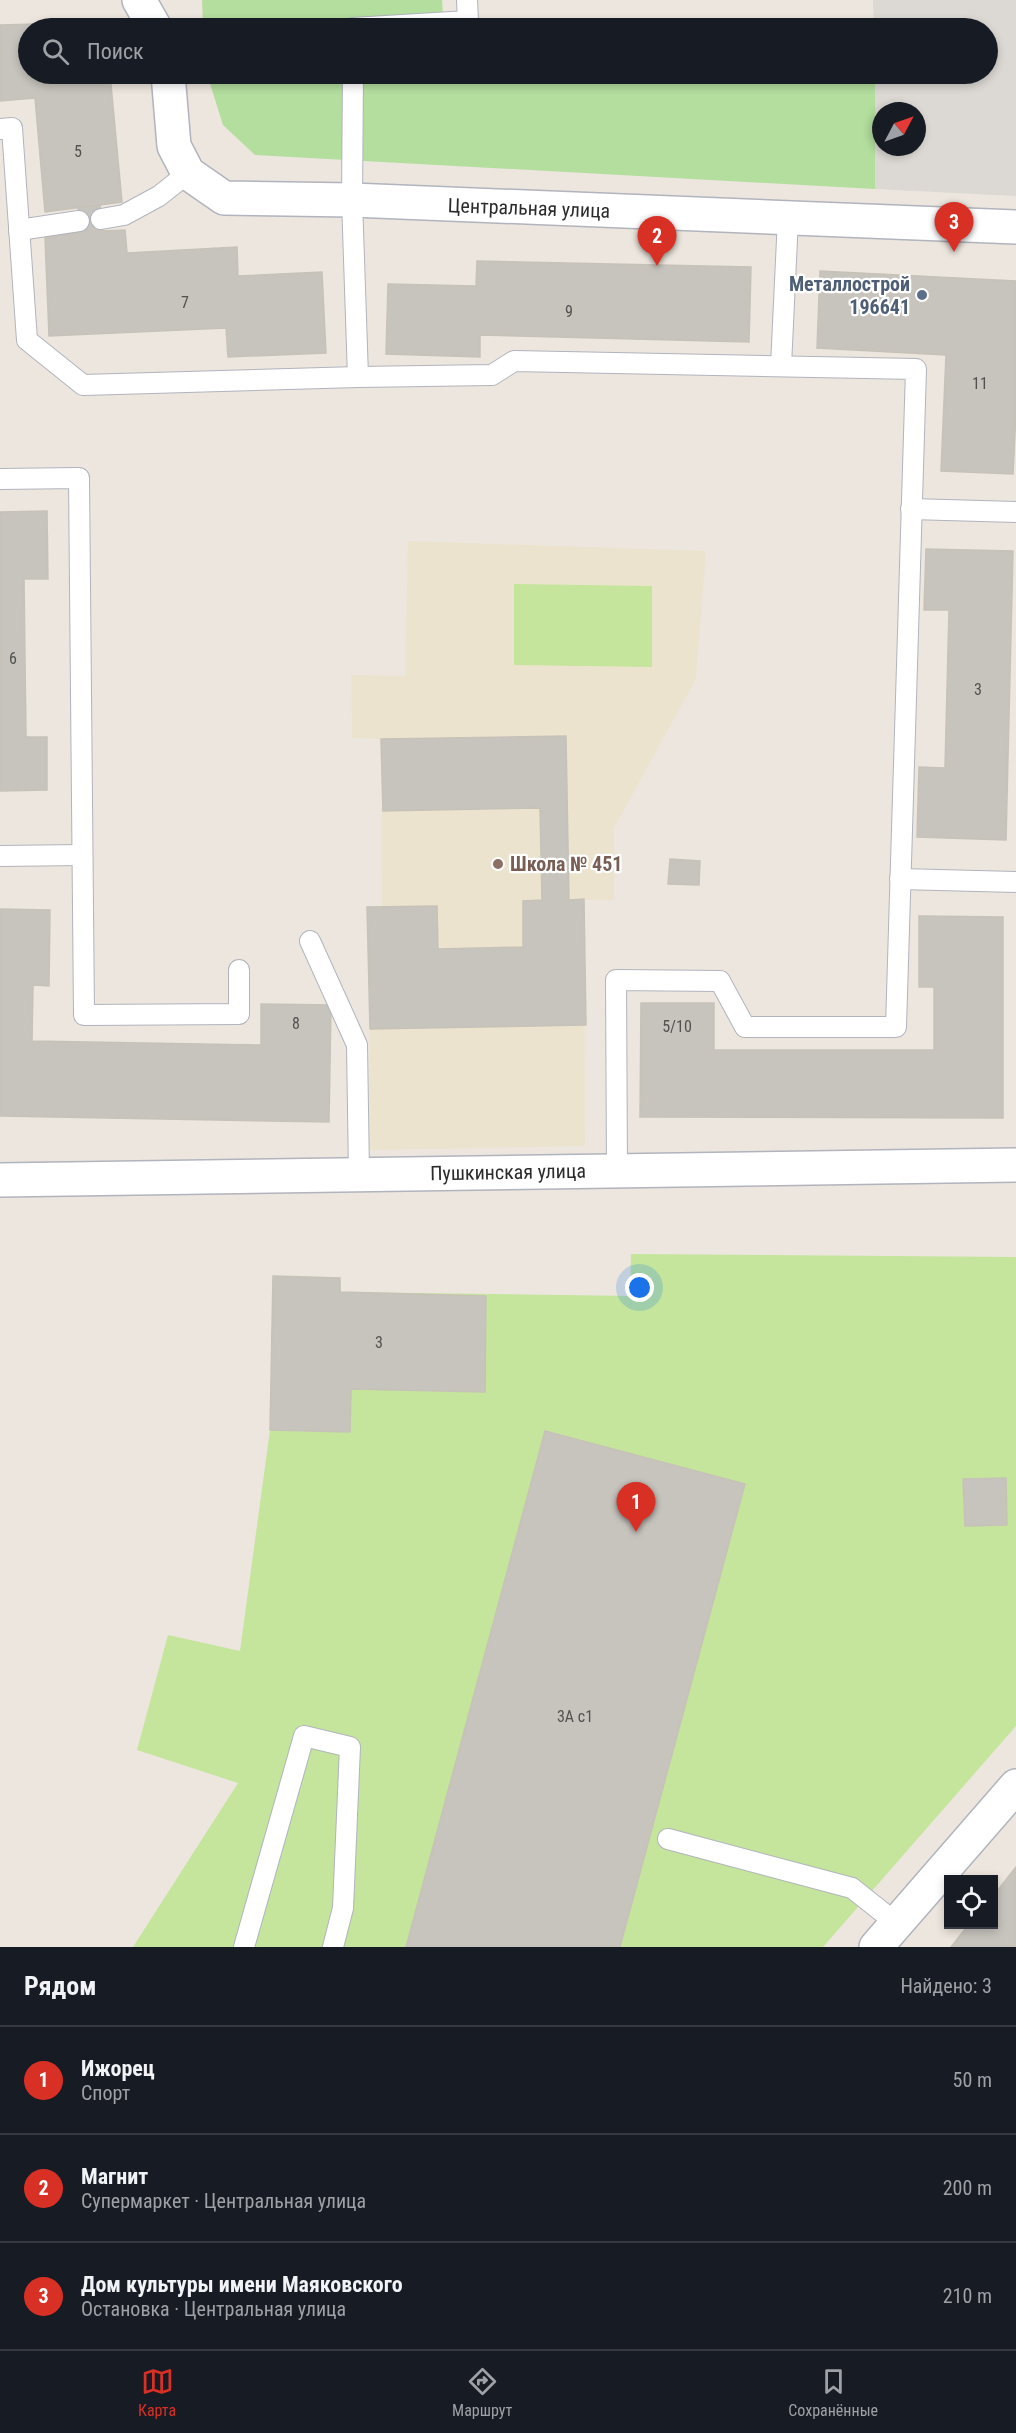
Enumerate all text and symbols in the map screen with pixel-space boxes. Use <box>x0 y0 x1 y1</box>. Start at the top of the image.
search box <box>18 18 998 84</box>
icon: search <box>39 35 72 68</box>
text: Поиск <box>87 39 144 64</box>
north arrow <box>872 102 926 156</box>
house number: 5 <box>74 142 82 161</box>
street label: Центральная улица <box>447 193 611 223</box>
pin: 3 <box>934 202 974 252</box>
pin: 2 <box>638 216 676 266</box>
place label: Металлострой 196641 <box>789 272 910 319</box>
marker: Металлострой 196641 <box>915 288 929 302</box>
house number: 7 <box>181 293 189 312</box>
house number: 9 <box>565 302 573 321</box>
house number: 11 <box>972 374 988 393</box>
house number: 6 <box>9 649 17 668</box>
house number: 3 <box>974 680 982 699</box>
place label: Школа № 451 <box>510 852 622 876</box>
marker: Школа № 451 <box>491 857 505 871</box>
house number: 8 <box>292 1014 300 1033</box>
house number: 5/10 <box>662 1017 692 1036</box>
street label: Пушкинская улица <box>430 1159 586 1185</box>
your location <box>625 1273 654 1302</box>
house number: 3 <box>375 1333 383 1352</box>
pin: 1 <box>616 1482 656 1532</box>
house number: 3А с1 <box>557 1707 593 1726</box>
map controls <box>944 1875 998 1929</box>
button: locate <box>944 1875 998 1929</box>
text: Рядом <box>24 1971 96 2001</box>
text: Найдено: 3 <box>900 1974 992 1998</box>
text: Ижорец <box>81 2056 155 2081</box>
text: 1 <box>38 2068 49 2092</box>
text: 50 m <box>953 2068 992 2092</box>
text: Спорт <box>81 2081 130 2105</box>
text: Магнит <box>81 2164 148 2189</box>
text: 2 <box>38 2176 49 2200</box>
text: 200 m <box>943 2176 992 2200</box>
text: Супермаркет · Центральная улица <box>81 2189 366 2213</box>
text: Дом культуры имени Маяковского <box>81 2272 403 2297</box>
text: 3 <box>38 2284 49 2308</box>
text: 210 m <box>943 2284 992 2308</box>
text: Остановка · Центральная улица <box>81 2297 346 2321</box>
tab: Карта <box>138 2365 176 2420</box>
tab: Маршрут <box>452 2365 512 2420</box>
tab: Сохранённые <box>788 2365 878 2420</box>

